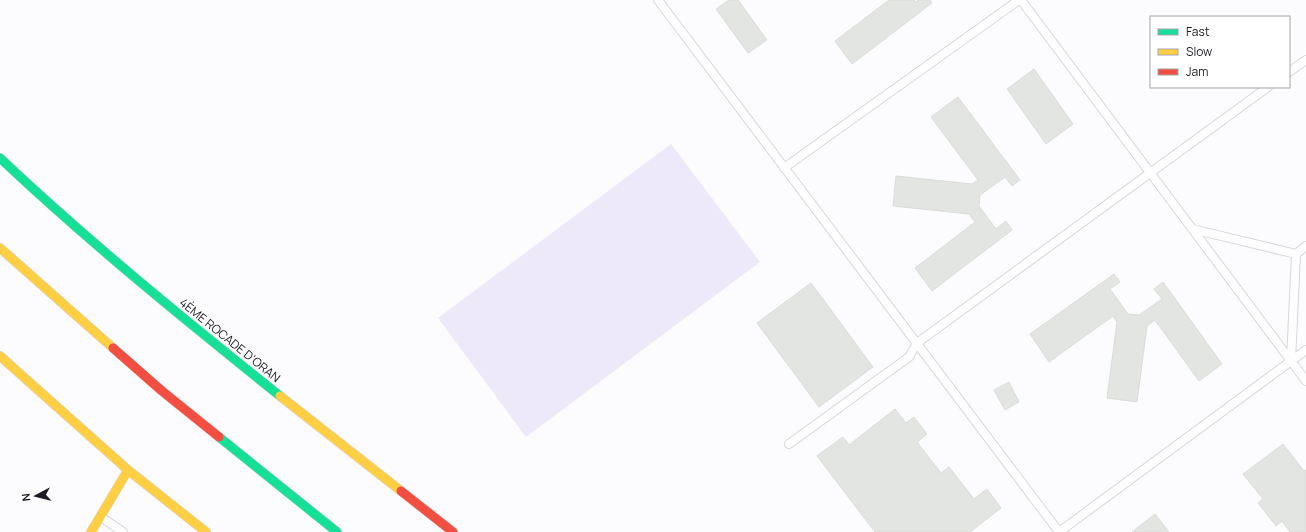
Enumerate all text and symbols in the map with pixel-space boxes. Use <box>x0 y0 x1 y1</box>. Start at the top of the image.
legend <box>1150 16 1290 88</box>
text: Fast <box>1186 23 1210 40</box>
text: Slow <box>1186 43 1212 60</box>
text: Jam <box>1186 63 1208 80</box>
street label: 4ÈME ROCADE D'ORAN <box>176 294 284 386</box>
north arrow <box>16 476 56 516</box>
text: N <box>18 492 34 502</box>

